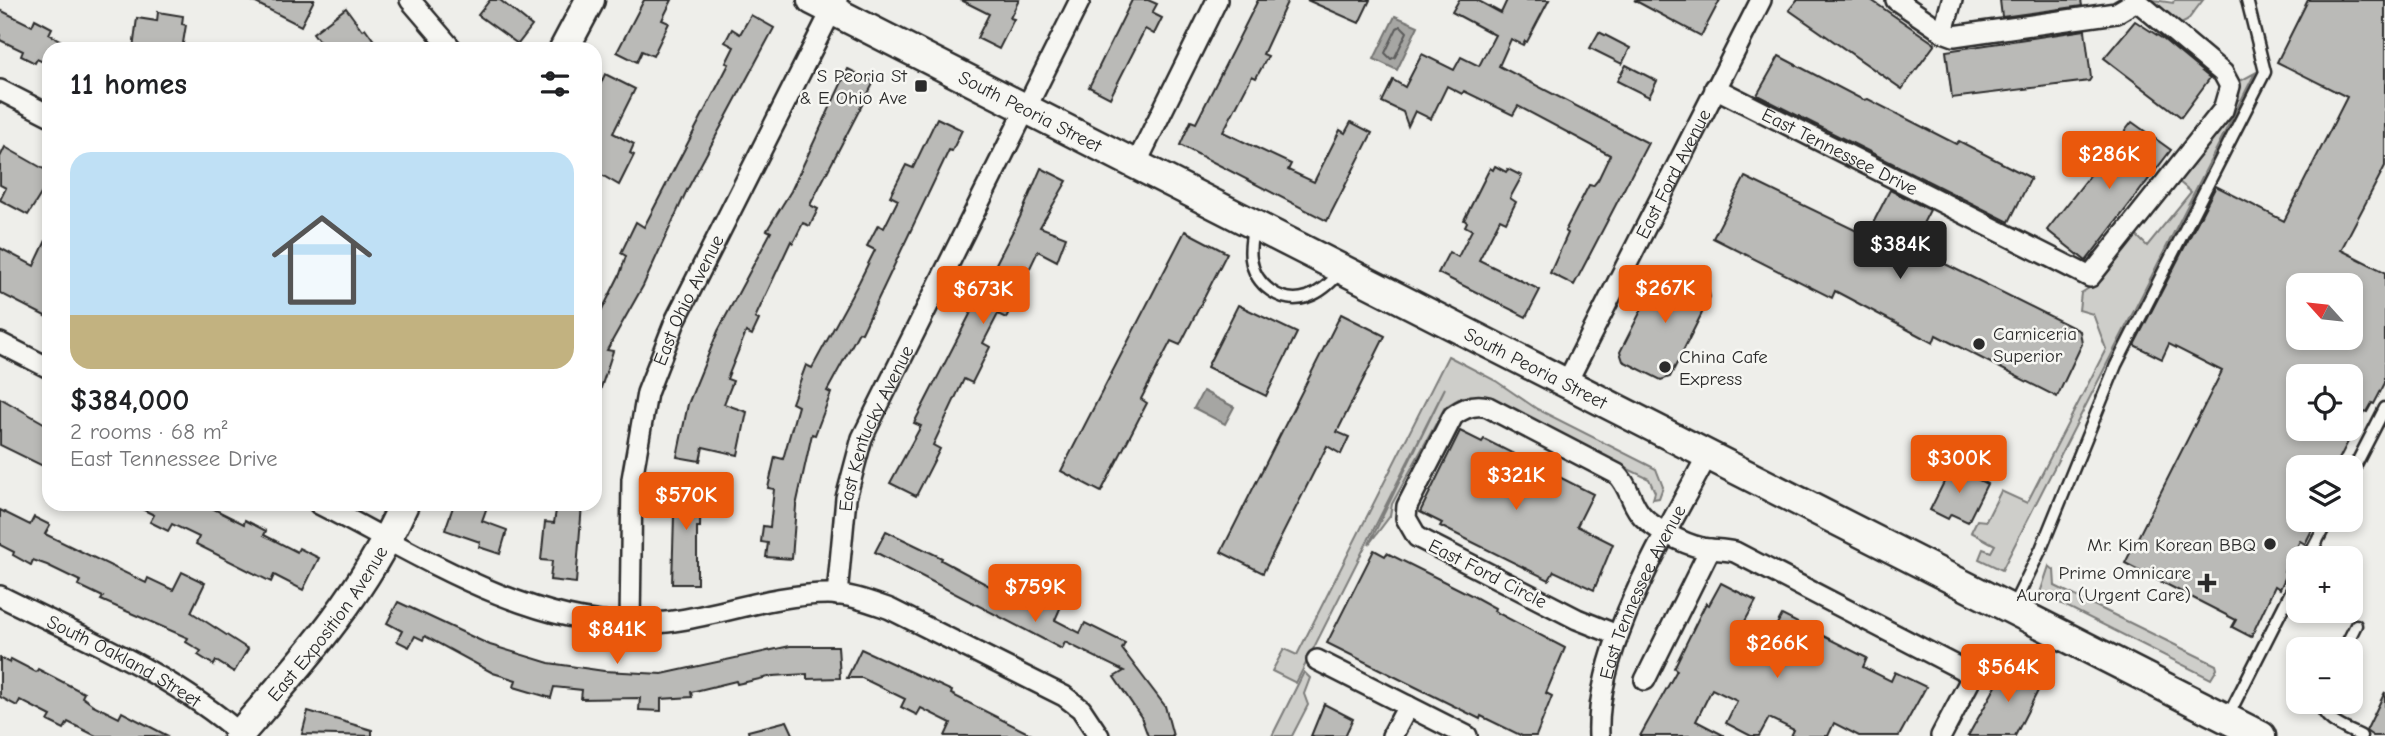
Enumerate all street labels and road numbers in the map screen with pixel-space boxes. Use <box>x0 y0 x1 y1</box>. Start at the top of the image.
street label: South Peoria Street <box>955 66 1106 158</box>
street label: East Tennessee Drive <box>1758 103 1921 200</box>
street label: East Ford Avenue <box>1632 106 1716 242</box>
street label: East Ohio Avenue <box>649 231 729 369</box>
street label: South Peoria Street <box>1460 323 1611 414</box>
street label: East Kentucky Avenue <box>835 342 918 512</box>
street label: East Tennessee Avenue <box>1595 501 1691 682</box>
street label: East Ford Circle <box>1425 535 1550 613</box>
street label: East Exposition Avenue <box>263 542 393 706</box>
street label: South Oakland Street <box>43 611 205 712</box>

